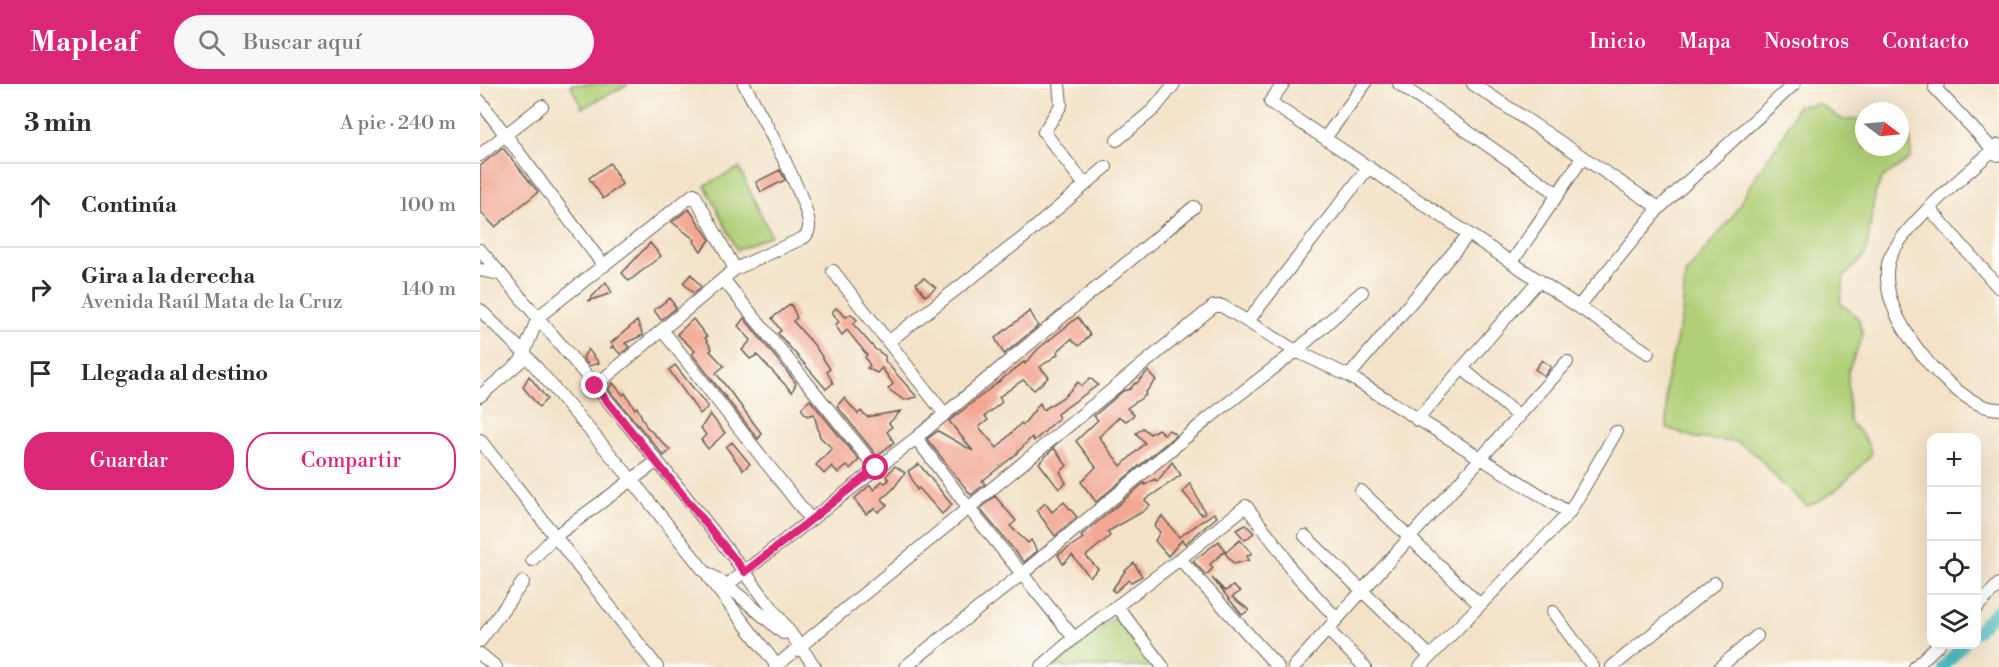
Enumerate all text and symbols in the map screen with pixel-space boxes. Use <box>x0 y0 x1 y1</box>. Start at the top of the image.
search box <box>174 15 594 69</box>
text: Mapleaf <box>30 25 138 60</box>
icon: search <box>195 26 228 59</box>
text: Buscar aquí <box>243 29 361 56</box>
text: Inicio <box>1589 29 1646 55</box>
text: Mapa <box>1679 29 1731 55</box>
text: Nosotros <box>1764 29 1849 55</box>
text: Contacto <box>1882 29 1969 55</box>
north arrow <box>1855 102 1909 156</box>
text: 3 min <box>24 107 92 139</box>
text: A pie · 240 m <box>340 111 456 136</box>
icon: ahead <box>24 189 57 222</box>
text: Continúa <box>81 192 177 219</box>
text: 100 m <box>400 193 456 218</box>
text: Gira a la derecha <box>81 263 255 290</box>
icon: right <box>24 273 57 306</box>
text: 140 m <box>401 277 456 302</box>
text: Avenida Raúl Mata de la Cruz <box>81 290 343 315</box>
icon: arrive <box>24 357 57 390</box>
text: Llegada al destino <box>81 360 268 387</box>
route end <box>581 372 607 398</box>
button: Guardar <box>24 432 234 490</box>
button: Compartir <box>246 432 456 490</box>
map controls <box>1927 433 1981 649</box>
button: + <box>1927 433 1981 487</box>
route start <box>862 454 888 480</box>
button: − <box>1927 487 1981 541</box>
button: locate <box>1927 541 1981 595</box>
button: layers <box>1927 595 1981 649</box>

